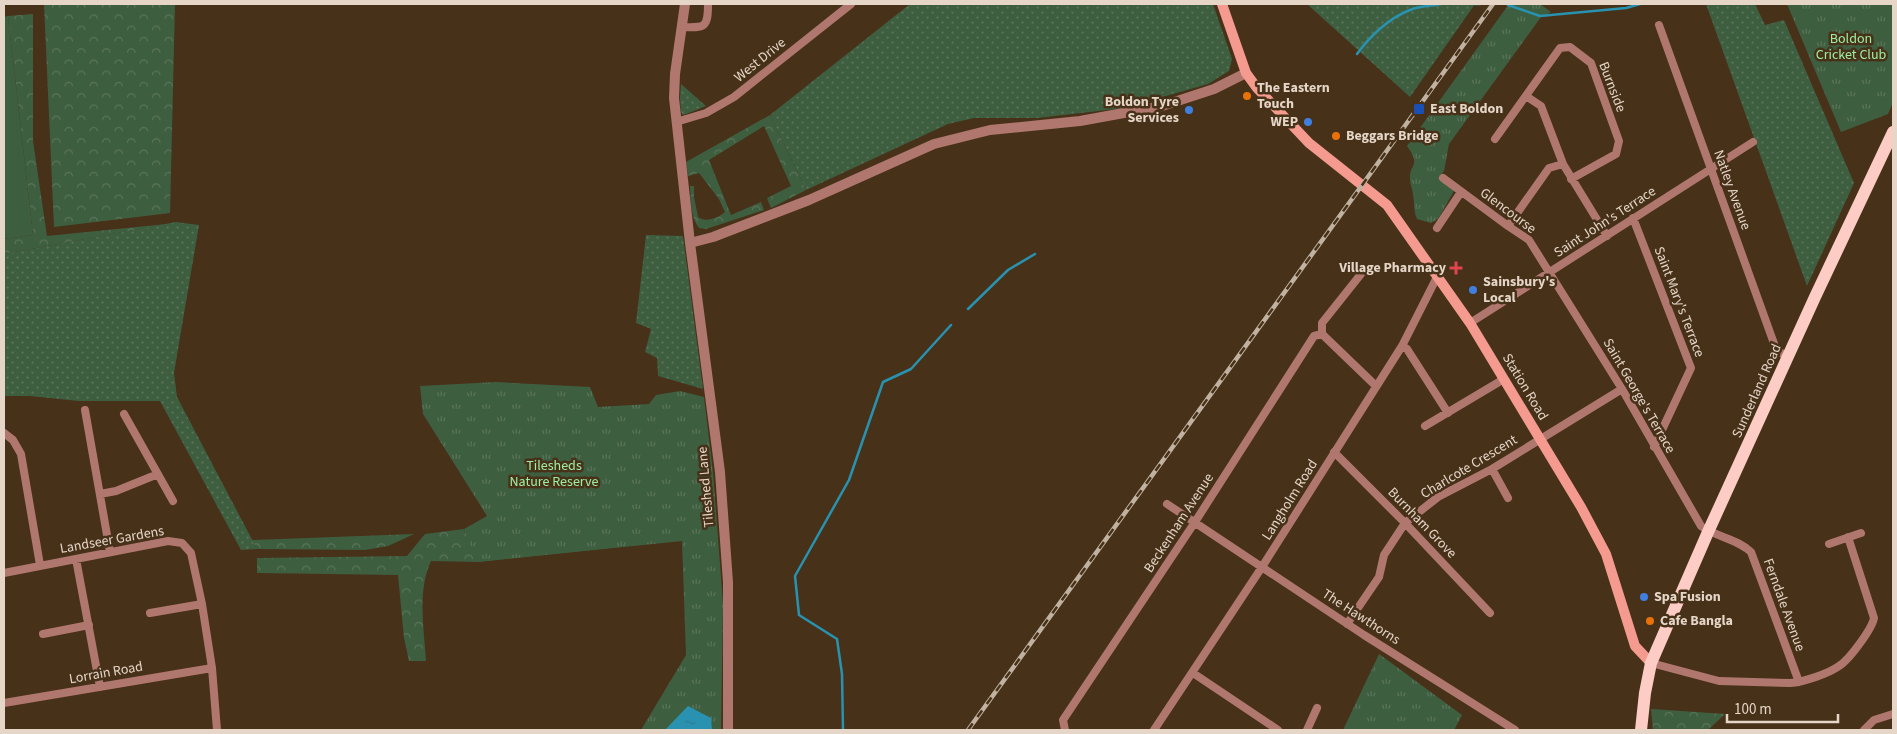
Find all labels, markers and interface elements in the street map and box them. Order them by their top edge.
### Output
park label: Boldon Cricket Club [1816,29,1887,65]
street label: West Drive [730,33,790,87]
street label: Burnside [1593,59,1631,115]
place label: The Eastern Touch [1257,78,1330,114]
marker: The Eastern Touch [1241,90,1253,102]
place label: Boldon Tyre Services [1105,92,1179,128]
place label: East Boldon [1430,99,1503,119]
marker: East Boldon [1412,102,1426,116]
marker: Boldon Tyre Services [1183,104,1195,116]
place label: WEP [1271,112,1298,132]
marker: WEP [1302,116,1314,128]
place label: Beggars Bridge [1346,126,1439,146]
marker: Beggars Bridge [1330,130,1342,142]
street label: Natley Avenue [1708,147,1756,233]
street label: Saint John's Terrace [1550,182,1660,262]
street label: Glencourse [1476,183,1540,239]
street label: Saint Mary's Terrace [1649,244,1709,360]
place label: Village Pharmacy [1338,258,1447,278]
marker: Village Pharmacy [1450,262,1462,274]
place label: Sainsbury's Local [1483,272,1555,308]
marker: Sainsbury's Local [1467,284,1479,296]
street label: Saint George's Terrace [1598,335,1680,457]
street label: Sunderland Road [1727,341,1787,441]
street label: Station Road [1497,350,1553,424]
street label: Charlcote Crescent [1417,430,1521,504]
street label: Tileshed Lane [693,446,719,528]
park label: Tilesheds Nature Reserve [510,456,599,492]
street label: Langholm Road [1257,456,1323,544]
street label: Beckenham Avenue [1139,469,1219,577]
street label: Burnham Grove [1383,483,1461,563]
street label: Landseer Gardens [58,521,166,559]
street label: Ferndale Avenue [1758,556,1810,654]
street label: The Hawthorns [1318,584,1404,650]
place label: Spa Fusion [1654,587,1721,607]
marker: Spa Fusion [1638,591,1650,603]
place label: Cafe Bangla [1660,611,1733,631]
marker: Cafe Bangla [1644,615,1656,627]
street label: Lorrain Road [68,657,144,689]
scale bar [1727,692,1838,724]
text: 100 m [1734,699,1772,720]

